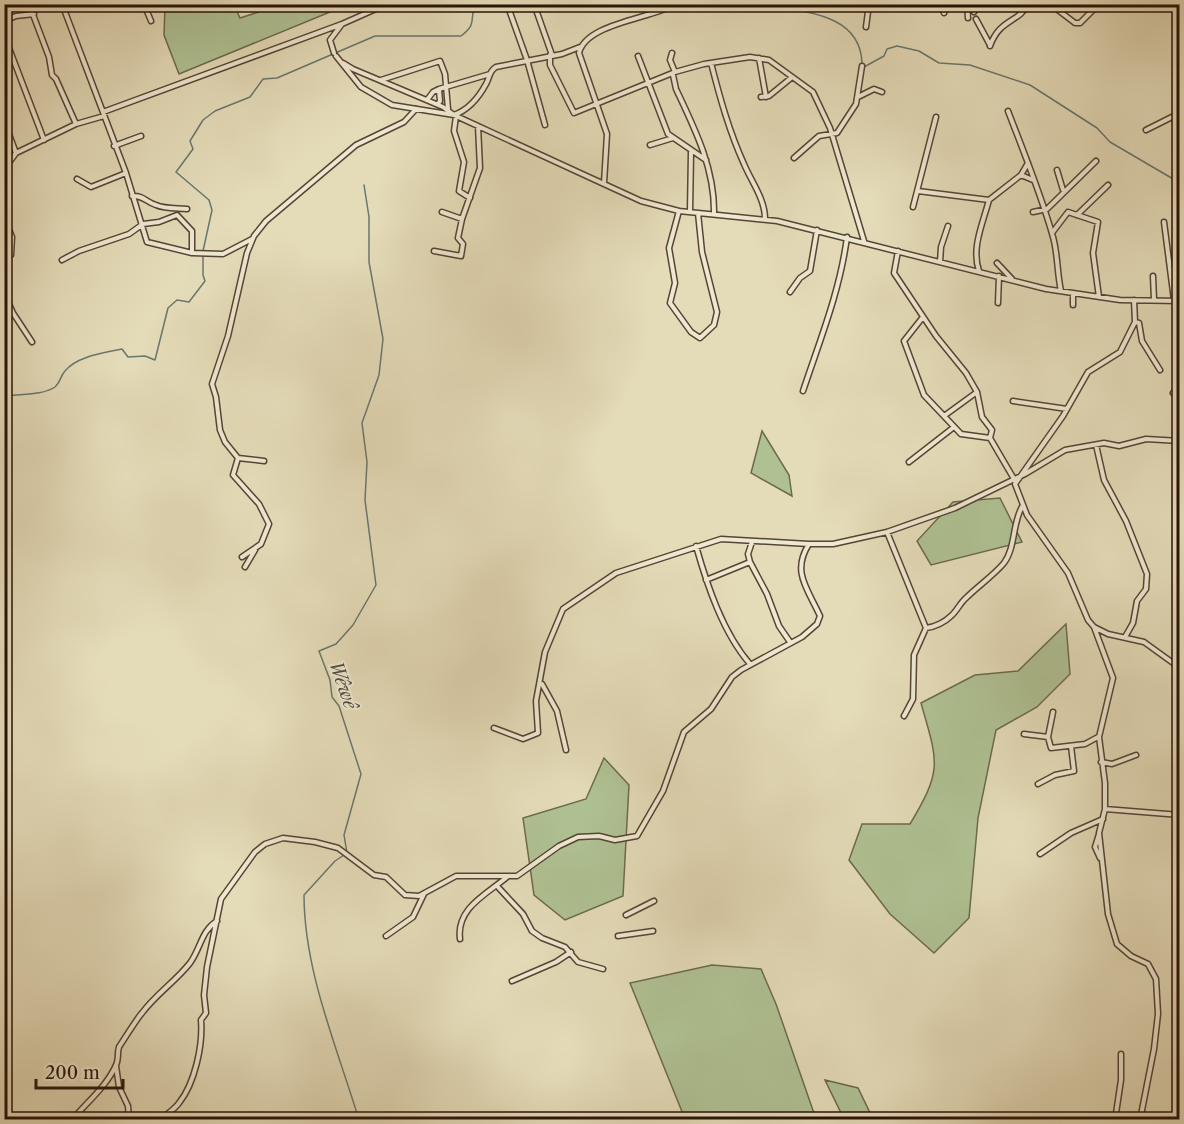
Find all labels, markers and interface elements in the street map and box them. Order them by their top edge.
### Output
water label: Wêwê [325,658,362,714]
scale bar [36,1052,123,1090]
text: 200 m [45,1062,100,1084]

